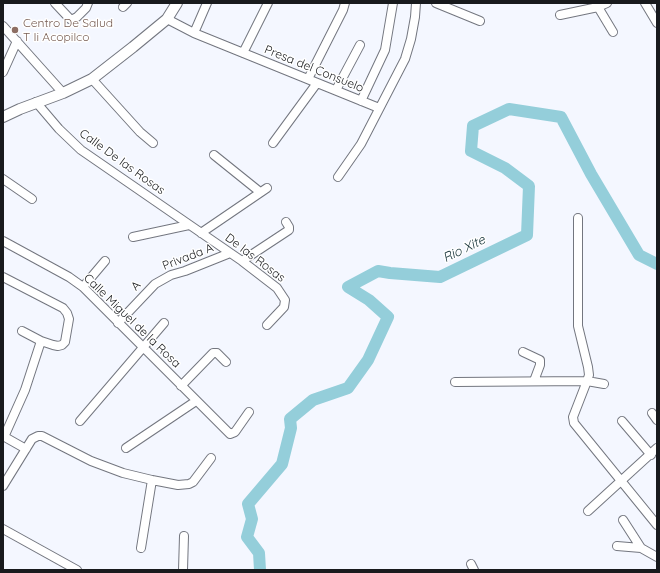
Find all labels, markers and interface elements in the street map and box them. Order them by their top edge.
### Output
place label: Centro De Salud T Ii Acopilco [23,16,113,44]
marker: Centro De Salud T Ii Acopilco [10,25,20,35]
street label: Presa del Consuelo [262,43,366,95]
street label: Calle De las Rosas [76,126,168,198]
street label: De las Rosas [222,231,288,285]
water label: Rio Xite [440,232,488,266]
street label: Privada A [160,241,216,273]
street label: Calle Miguel de la Rosa [81,271,183,371]
street label: A [128,278,144,294]

